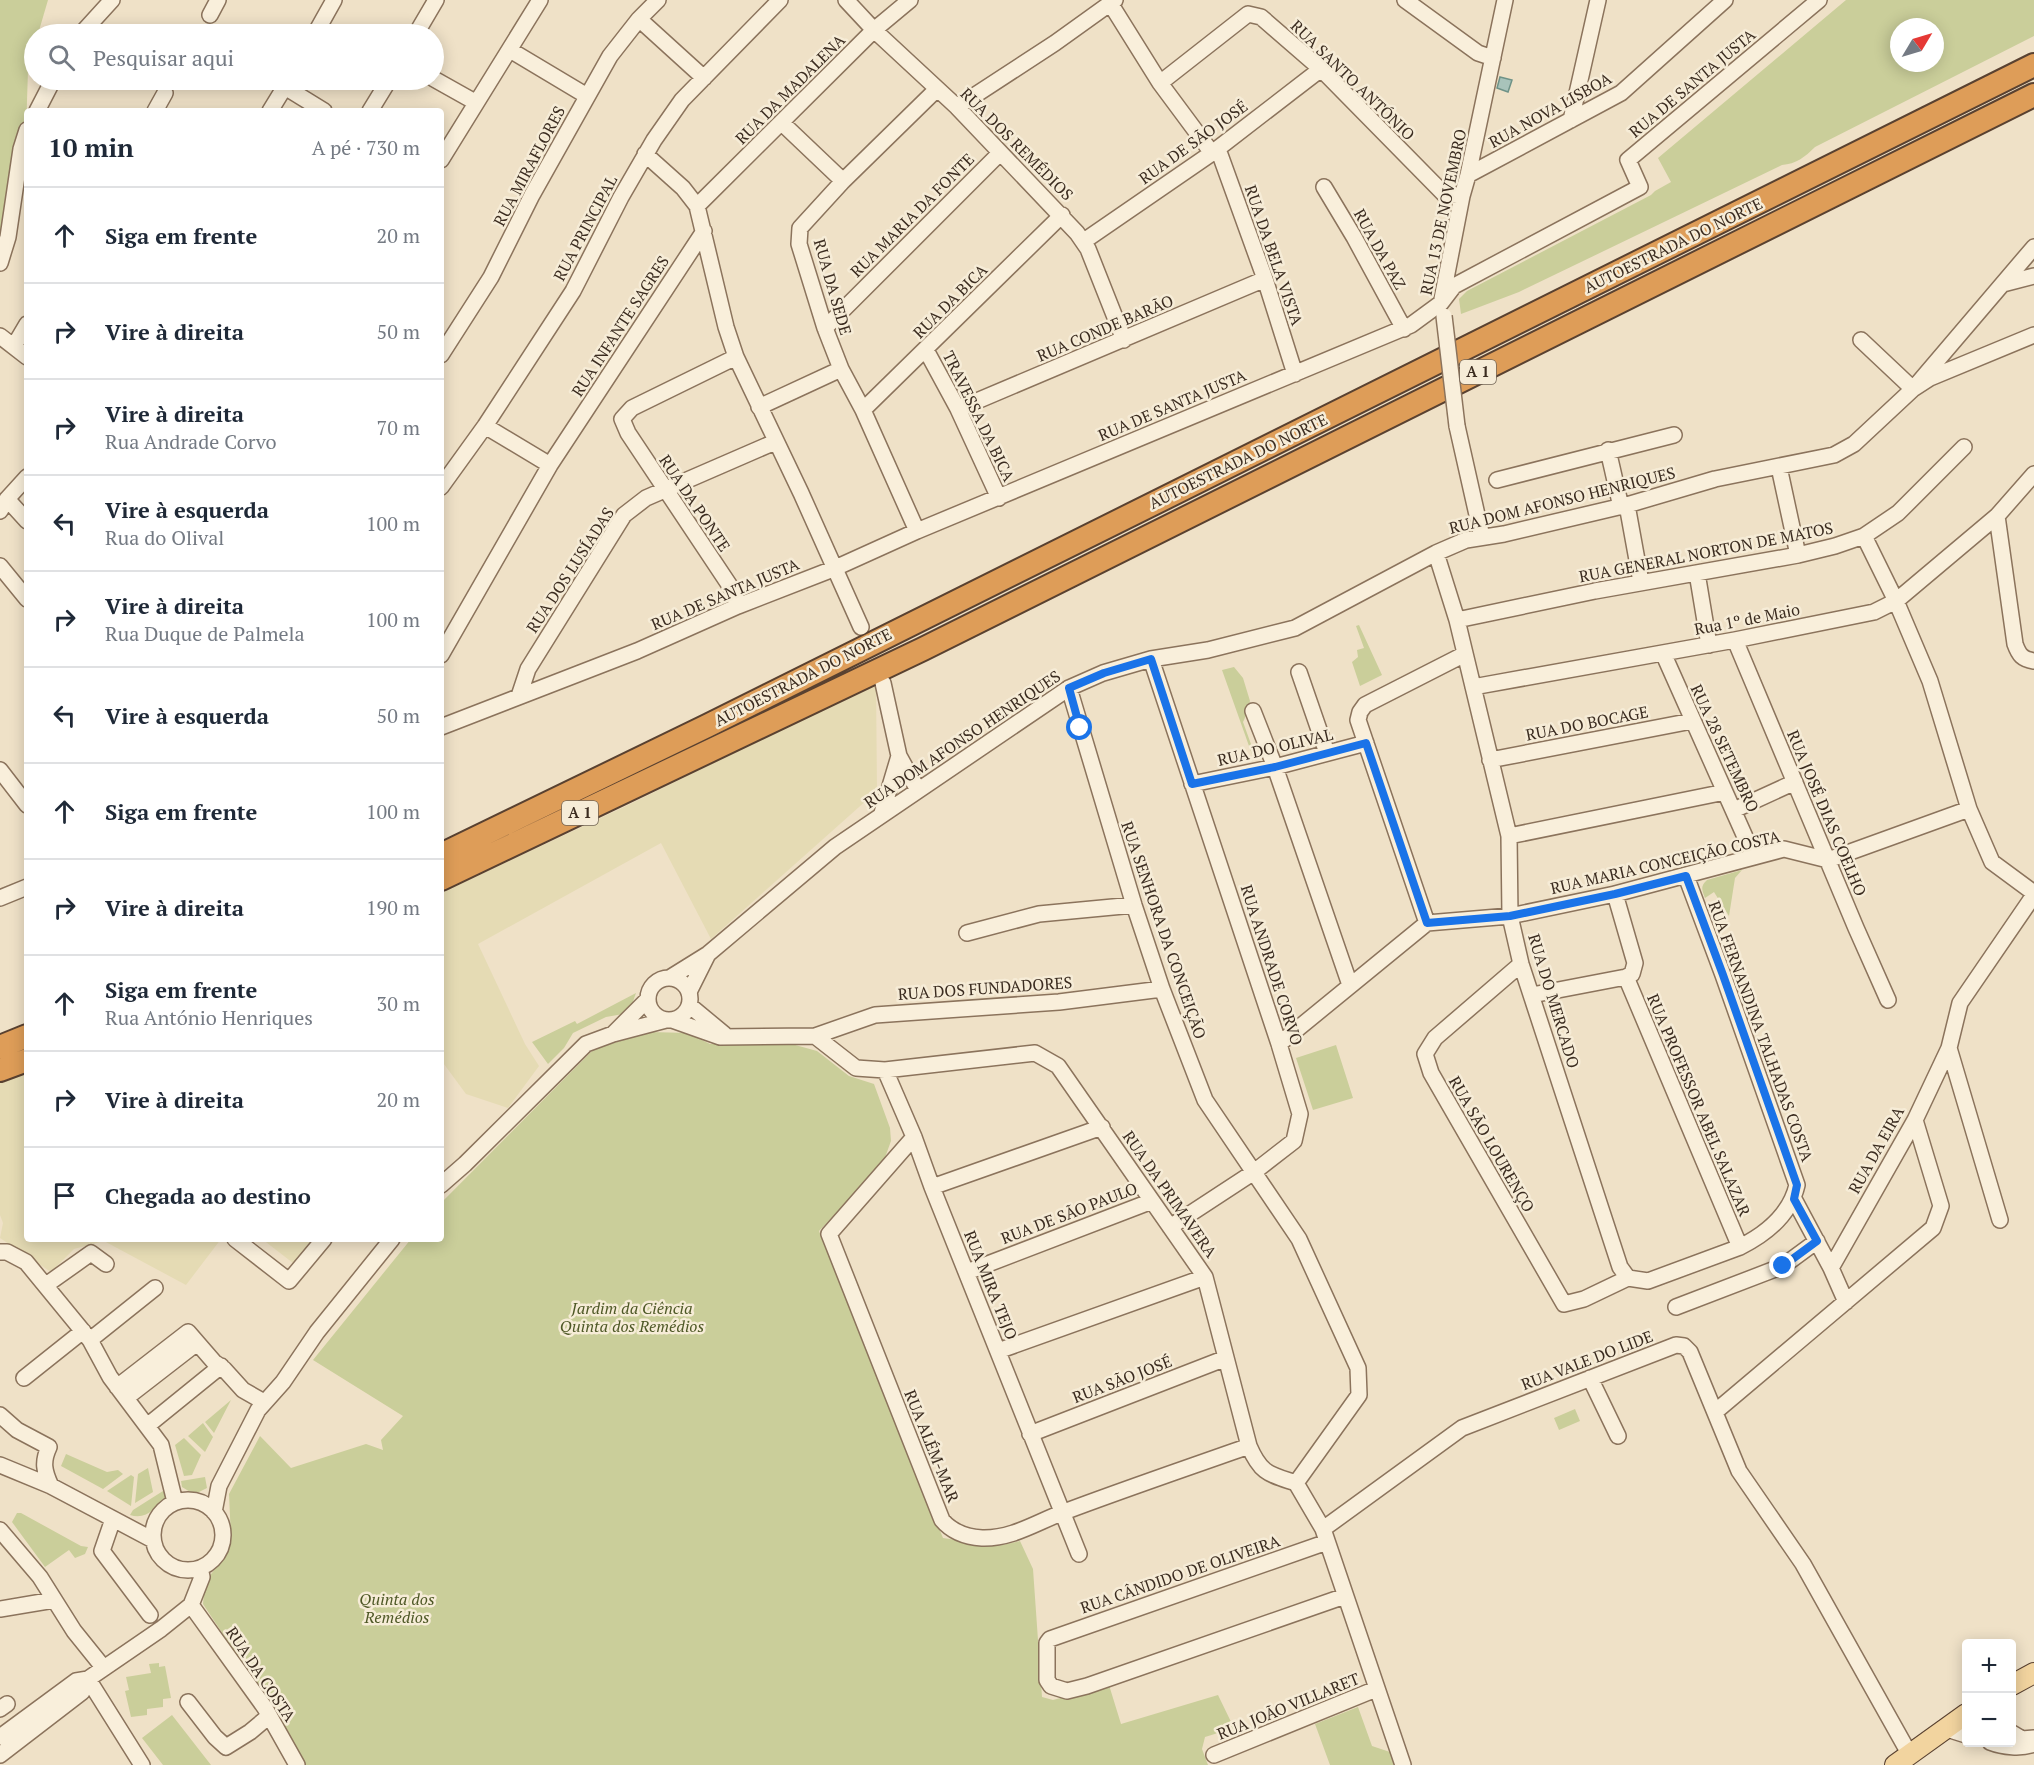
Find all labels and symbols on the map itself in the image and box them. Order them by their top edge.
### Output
street label: RUA SANTO ANTÓNIO [1286,15,1420,145]
north arrow [1890,18,1944,72]
street label: RUA DE SANTA JUSTA [1624,24,1760,142]
street label: RUA DA MADALENA [730,29,850,149]
street label: RUA NOVA LISBOA [1485,67,1615,153]
street label: RUA DOS REMÉDIOS [956,83,1078,205]
street label: RUA DE SÃO JOSÉ [1134,95,1252,189]
street label: RUA MIRAFLORES [488,102,570,230]
street label: RUA 13 DE NOVEMBRO [1415,127,1471,297]
street label: RUA MARIA DA FONTE [845,148,979,282]
street label: RUA PRINCIPAL [548,171,622,285]
street label: RUA DA BELA VISTA [1240,182,1308,328]
street label: AUTOESTRADA DO NORTE [1580,192,1766,298]
street label: RUA DA PAZ [1349,205,1411,294]
street label: RUA DA SEDE [809,236,857,338]
street label: RUA INFANTE SAGRES [566,251,674,401]
street label: RUA DA BICA [908,259,992,343]
street label: RUA CONDE BARÃO [1033,289,1177,367]
street label: TRAVESSA DA BICA [938,347,1020,485]
road number: A 1 [1460,360,1496,384]
street label: RUA DE SANTA JUSTA [1095,364,1249,446]
street label: AUTOESTRADA DO NORTE [1145,408,1331,514]
street label: RUA DA PONTE [654,450,736,556]
street label: RUA DOM AFONSO HENRIQUES [1447,461,1677,539]
street label: RUA DOS LUSÍADAS [521,503,619,637]
street label: RUA GENERAL NORTON DE MATOS [1577,517,1835,587]
street label: RUA DE SANTA JUSTA [648,553,802,635]
street label: Rua 1º de Maio [1692,598,1802,640]
street label: AUTOESTRADA DO NORTE [711,623,895,731]
street label: RUA DOM AFONSO HENRIQUES [859,665,1065,813]
street label: RUA 28 SETEMBRO [1686,680,1764,816]
street label: RUA DO BOCAGE [1524,700,1650,746]
route start [1066,714,1092,740]
street label: RUA DO OLIVAL [1215,723,1335,771]
street label: RUA JOSÉ DIAS COELHO [1782,727,1872,899]
road number: A 1 [562,801,598,825]
street label: RUA SENHORA DA CONCEIÇÃO [1116,818,1212,1042]
street label: RUA MARIA CONCEIÇÃO COSTA [1548,825,1782,899]
street label: RUA ANDRADE CORVO [1236,882,1308,1048]
street label: RUA FERNANDINA TALHADAS COSTA [1703,898,1819,1164]
street label: RUA DO MERCADO [1523,931,1585,1071]
street label: RUA DOS FUNDADORES [897,971,1073,1005]
street label: RUA PROFESSOR ABEL SALAZAR [1642,990,1756,1220]
street label: RUA SÃO LOURENÇO [1444,1072,1540,1216]
street label: RUA DA EIRA [1843,1102,1909,1198]
street label: RUA DA PRIMAVERA [1118,1126,1222,1262]
street label: RUA DE SÃO PAULO [998,1177,1140,1249]
street label: RUA MIRA TEJO [959,1227,1023,1343]
route end [1769,1252,1795,1278]
park label: Jardim da Ciência Quinta dos Remédios [560,1297,704,1337]
street label: RUA VALE DO LIDE [1518,1325,1656,1395]
street label: RUA SÃO JOSÉ [1069,1350,1175,1408]
street label: RUA ALÉM-MAR [899,1386,965,1506]
street label: RUA CÂNDIDO DE OLIVEIRA [1077,1529,1283,1619]
park label: Quinta dos Remédios [359,1588,435,1628]
street label: RUA DA COSTA [221,1622,301,1726]
street label: RUA JOÃO VILLARET [1214,1667,1363,1745]

